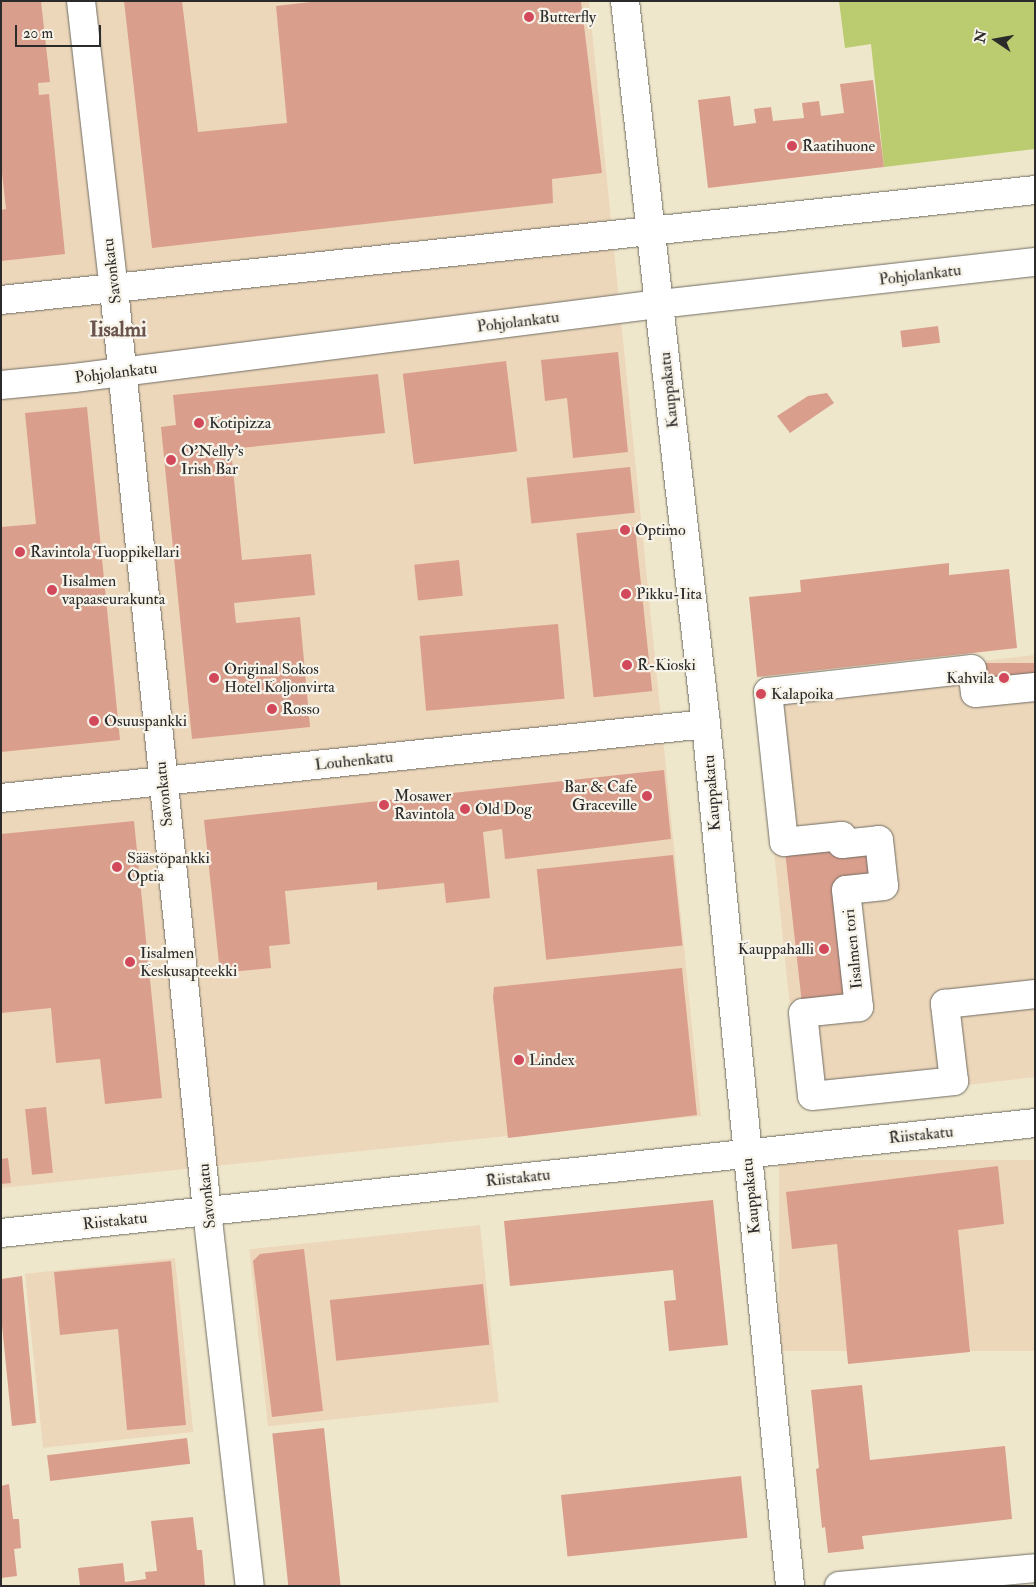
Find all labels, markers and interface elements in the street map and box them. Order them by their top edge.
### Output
place label: Butterfly [539,7,596,27]
marker: Butterfly [523,11,535,23]
scale bar [18,15,104,47]
north arrow [971,15,1021,65]
text: 20 m [23,24,53,43]
text: N [971,29,990,45]
place label: Raatihuone [802,136,875,156]
marker: Raatihuone [786,140,798,152]
street label: Savonkatu [98,237,126,305]
street label: Pohjolankatu [878,260,962,290]
street label: Pohjolankatu [476,307,560,337]
district label: Iisalmi [89,317,147,343]
street label: Kauppakatu [655,351,683,429]
street label: Pohjolankatu [74,358,158,388]
place label: Kotipizza [209,413,271,433]
marker: Kotipizza [193,417,205,429]
place label: O'Nelly's Irish Bar [181,441,244,479]
marker: O'Nelly's Irish Bar [165,454,177,466]
place label: Optimo [635,520,686,540]
marker: Optimo [619,524,631,536]
place label: Ravintola Tuoppikellari [30,542,180,562]
marker: Ravintola Tuoppikellari [14,546,26,558]
place label: Iisalmen vapaaseurakunta [62,571,165,609]
marker: Iisalmen vapaaseurakunta [46,584,58,596]
place label: Pikku-Iita [636,584,702,604]
marker: Pikku-Iita [620,588,632,600]
place label: R-Kioski [637,655,696,675]
place label: Original Sokos Hotel Koljonvirta [224,659,335,697]
marker: R-Kioski [621,659,633,671]
place label: Kahvila [946,668,994,688]
marker: Original Sokos Hotel Koljonvirta [208,672,220,684]
marker: Kahvila [998,672,1010,684]
place label: Kalapoika [771,684,834,704]
marker: Kalapoika [755,688,767,700]
place label: Rosso [282,699,320,719]
marker: Rosso [266,703,278,715]
place label: Osuuspankki [104,711,187,731]
marker: Osuuspankki [88,715,100,727]
street label: Louhenkatu [314,747,394,775]
street label: Kauppakatu [699,754,725,832]
street label: Savonkatu [151,760,177,828]
place label: Bar & Cafe Graceville [564,777,637,815]
place label: Mosawer Ravintola [394,786,455,824]
marker: Bar & Cafe Graceville [641,790,653,802]
marker: Mosawer Ravintola [378,799,390,811]
place label: Old Dog [475,799,532,819]
marker: Old Dog [459,803,471,815]
place label: Säästöpankki Optia [127,848,210,886]
marker: Säästöpankki Optia [111,861,123,873]
street label: Iisalmen tori [839,908,867,990]
place label: Kauppahalli [738,939,814,959]
place label: Iisalmen Keskusapteekki [140,943,237,981]
marker: Kauppahalli [818,943,830,955]
marker: Iisalmen Keskusapteekki [124,956,136,968]
place label: Lindex [529,1050,575,1070]
marker: Lindex [513,1054,525,1066]
street label: Riistakatu [888,1122,954,1148]
street label: Kauppakatu [737,1157,765,1235]
street label: Savonkatu [194,1162,220,1230]
street label: Riistakatu [485,1165,551,1191]
street label: Riistakatu [82,1208,148,1234]

